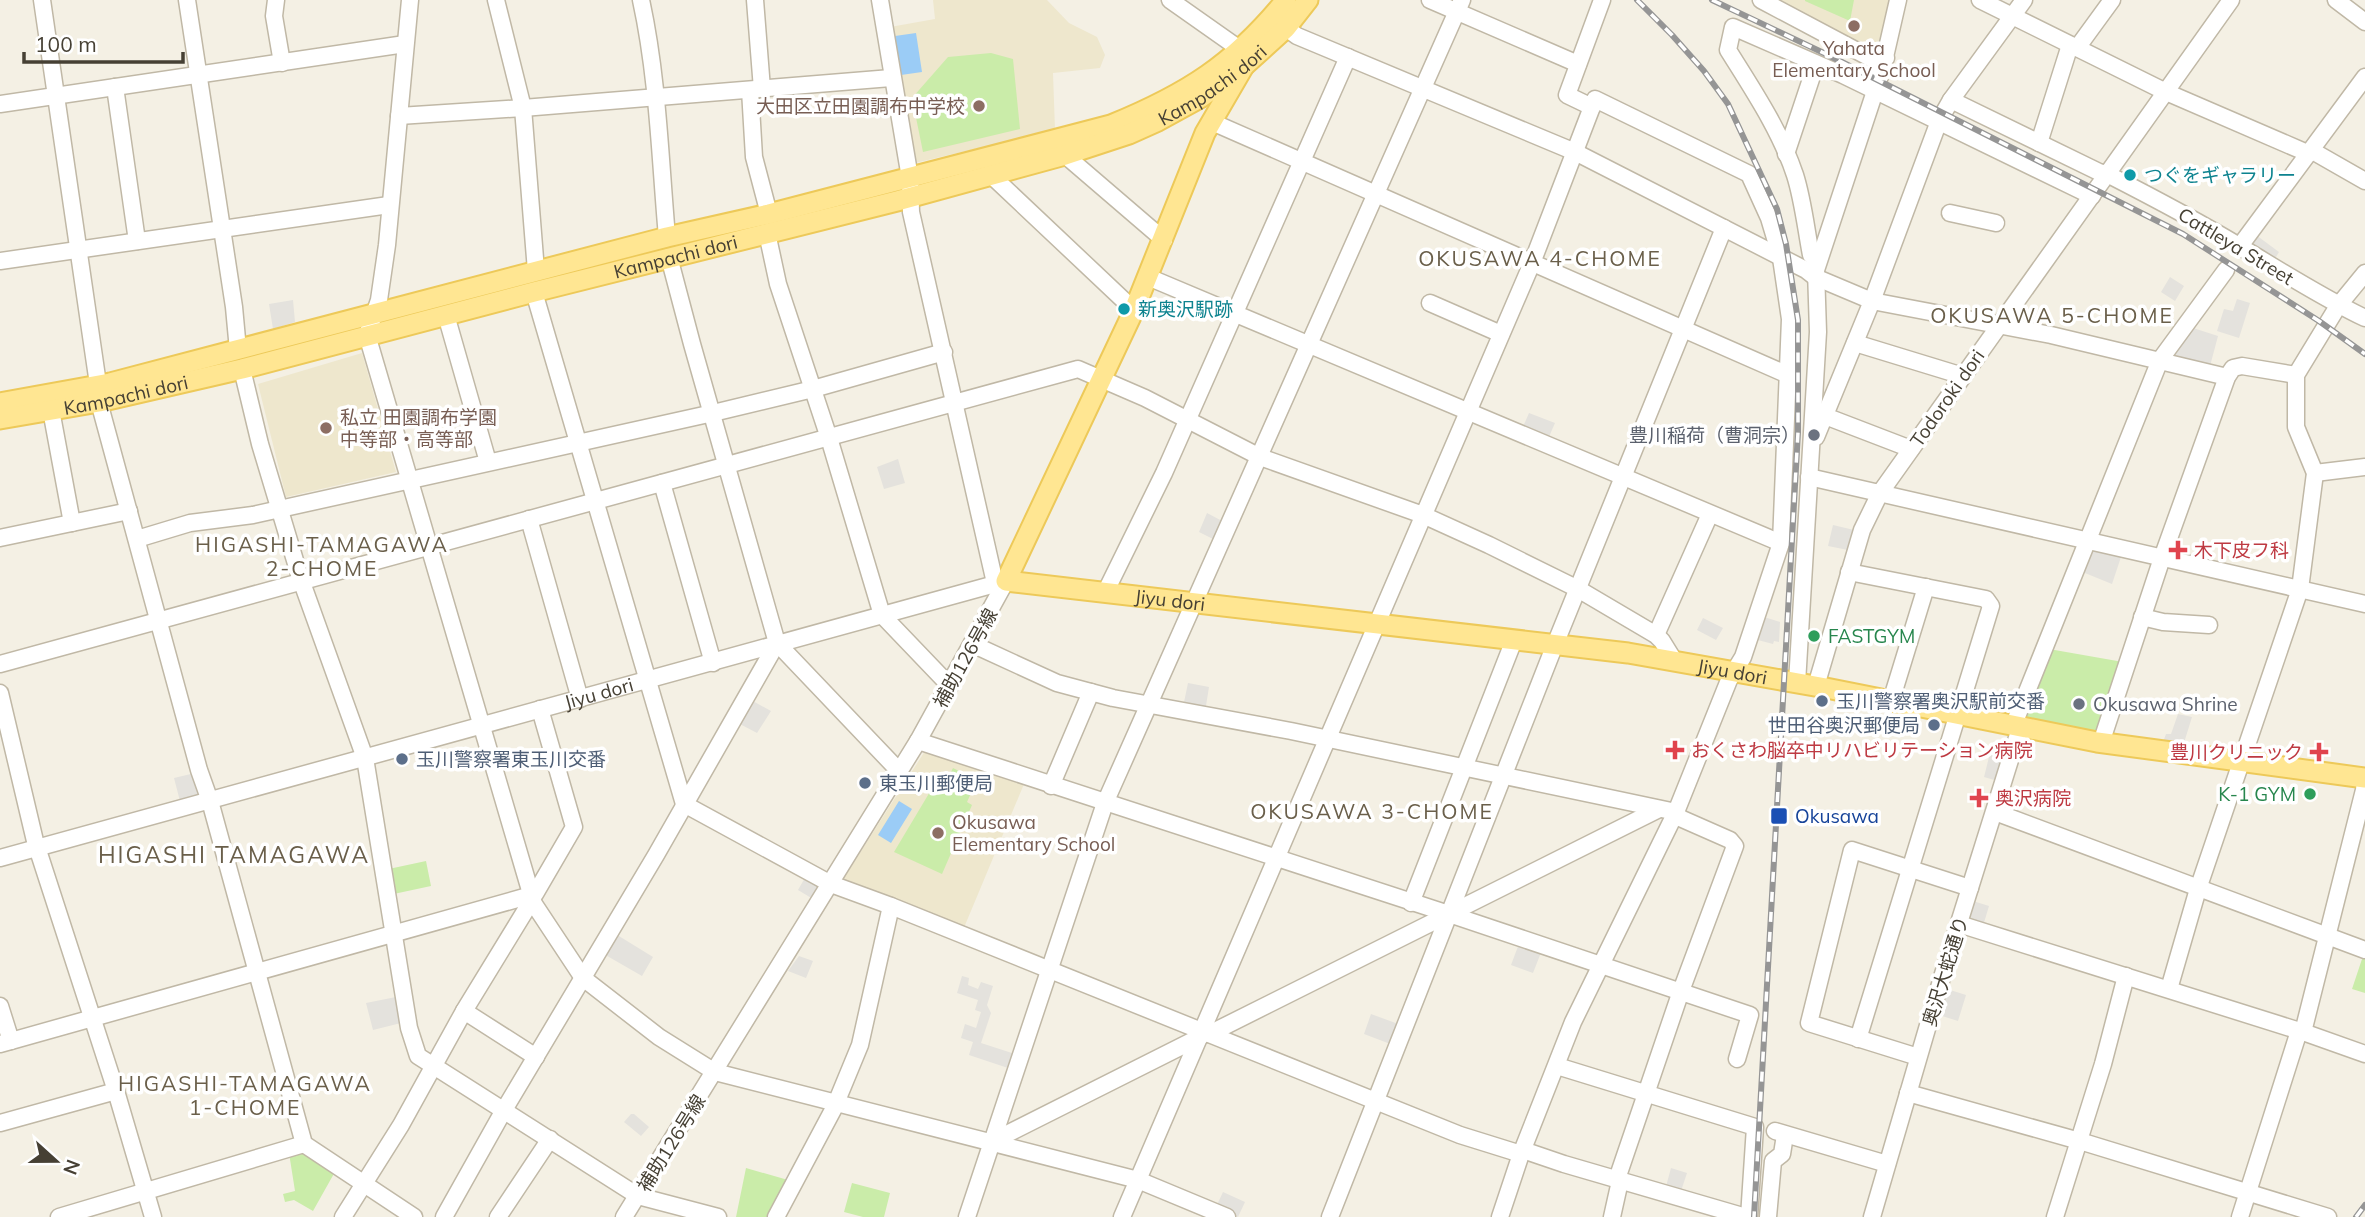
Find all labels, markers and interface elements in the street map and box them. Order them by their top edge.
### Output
marker: Yahata Elementary School [1846,18,1862,34]
scale bar [24,21,184,65]
text: 100 m [35,31,97,57]
place label: Yahata Elementary School [1772,36,1936,82]
street label: Kampachi dori [1154,39,1272,131]
place label: 大田区立田園調布中学校 [756,94,965,118]
marker: 大田区立田園調布中学校 [971,98,987,114]
place label: つぐをギャラリー [2144,163,2296,187]
marker: つぐをギャラリー [2122,167,2138,183]
street label: Cattleya Street [2174,202,2298,290]
street label: Kampachi dori [611,229,740,284]
district label: OKUSAWA 4-CHOME [1418,245,1662,271]
place label: 新奥沢駅跡 [1138,297,1233,321]
marker: 新奥沢駅跡 [1116,301,1132,317]
district label: OKUSAWA 5-CHOME [1930,302,2174,328]
street label: Todoroki dori [1905,345,1989,451]
street label: Kampachi dori [62,370,190,420]
place label: 私立 田園調布学園 中等部・高等部 [340,405,497,451]
marker: 私立 田園調布学園 中等部・高等部 [318,420,334,436]
place label: 豊川稲荷（曹洞宗） [1629,423,1800,447]
marker: 豊川稲荷（曹洞宗） [1806,427,1822,443]
district label: HIGASHI-TAMAGAWA 2-CHOME [195,531,449,581]
place label: 木下皮フ科 [2194,538,2289,562]
marker: 木下皮フ科 [2168,540,2188,560]
street label: Jiyu dori [1134,584,1206,616]
street label: 補助126号線 [928,604,1002,712]
place label: FASTGYM [1828,624,1915,648]
marker: FASTGYM [1806,628,1822,644]
street label: Jiyu dori [1695,653,1769,689]
street label: Jiyu dori [562,672,636,714]
place label: 玉川警察署奥沢駅前交番 [1836,689,2045,713]
place label: Okusawa Shrine [2093,692,2238,716]
marker: 玉川警察署奥沢駅前交番 [1814,693,1830,709]
marker: Okusawa Shrine [2071,696,2087,712]
place label: 世田谷奥沢郵便局 [1768,713,1920,737]
marker: 世田谷奥沢郵便局 [1926,717,1942,733]
place label: おくさわ脳卒中リハビリテーション病院 [1691,738,2033,762]
marker: おくさわ脳卒中リハビリテーション病院 [1665,740,1685,760]
place label: 豊川クリニック [2170,740,2303,764]
marker: 豊川クリニック [2309,742,2329,762]
place label: 玉川警察署東玉川交番 [416,747,606,771]
marker: 玉川警察署東玉川交番 [394,751,410,767]
place label: 東玉川郵便局 [879,771,993,795]
marker: 東玉川郵便局 [857,775,873,791]
place label: K-1 GYM [2218,782,2296,806]
place label: 奥沢病院 [1995,786,2071,810]
marker: K-1 GYM [2302,786,2318,802]
marker: 奥沢病院 [1969,788,1989,808]
district label: OKUSAWA 3-CHOME [1250,798,1494,824]
place label: Okusawa [1795,804,1879,828]
marker: Okusawa [1769,806,1789,826]
place label: Okusawa Elementary School [952,810,1115,856]
marker: Okusawa Elementary School [930,825,946,841]
district label: HIGASHI TAMAGAWA [98,840,370,869]
street label: 奥沢大蛇通り [1917,913,1973,1029]
district label: HIGASHI-TAMAGAWA 1-CHOME [118,1070,372,1120]
street label: 補助126号線 [632,1090,710,1196]
north arrow [21,1126,91,1196]
text: N [58,1156,86,1178]

